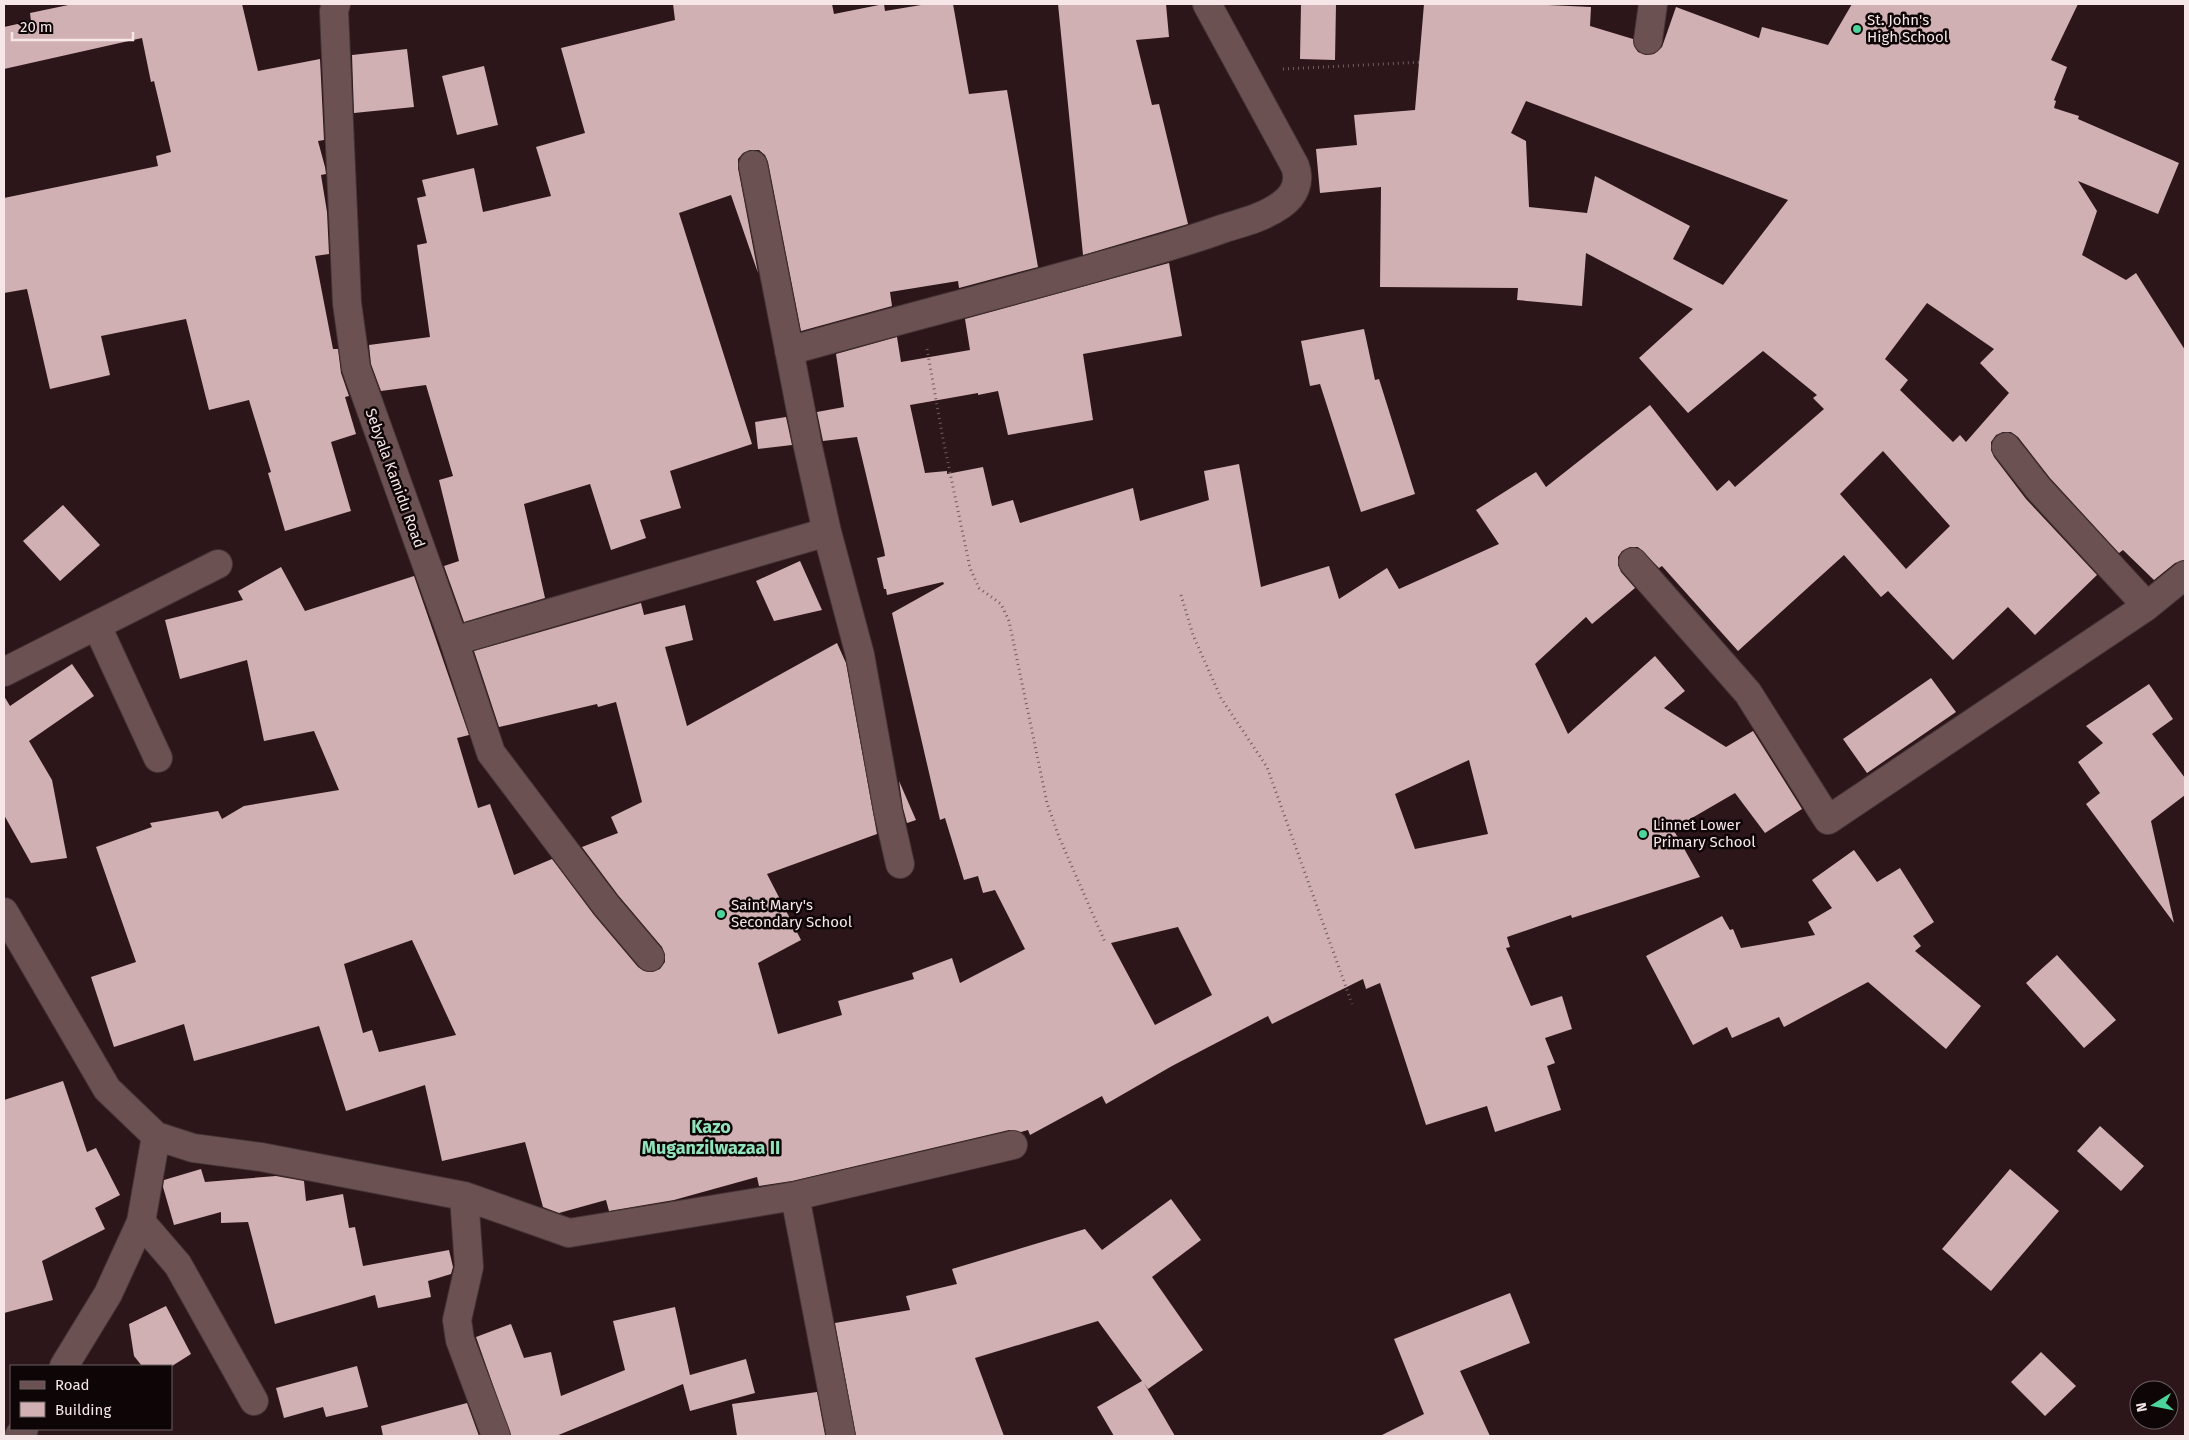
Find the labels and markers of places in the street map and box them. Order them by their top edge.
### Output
place label: St. John's High School [1867,11,1949,46]
marker: St. John's High School [1851,23,1863,35]
place label: Linnet Lower Primary School [1653,816,1756,851]
marker: Linnet Lower Primary School [1637,828,1649,840]
place label: Saint Mary's Secondary School [731,896,853,931]
marker: Saint Mary's Secondary School [715,908,727,920]

